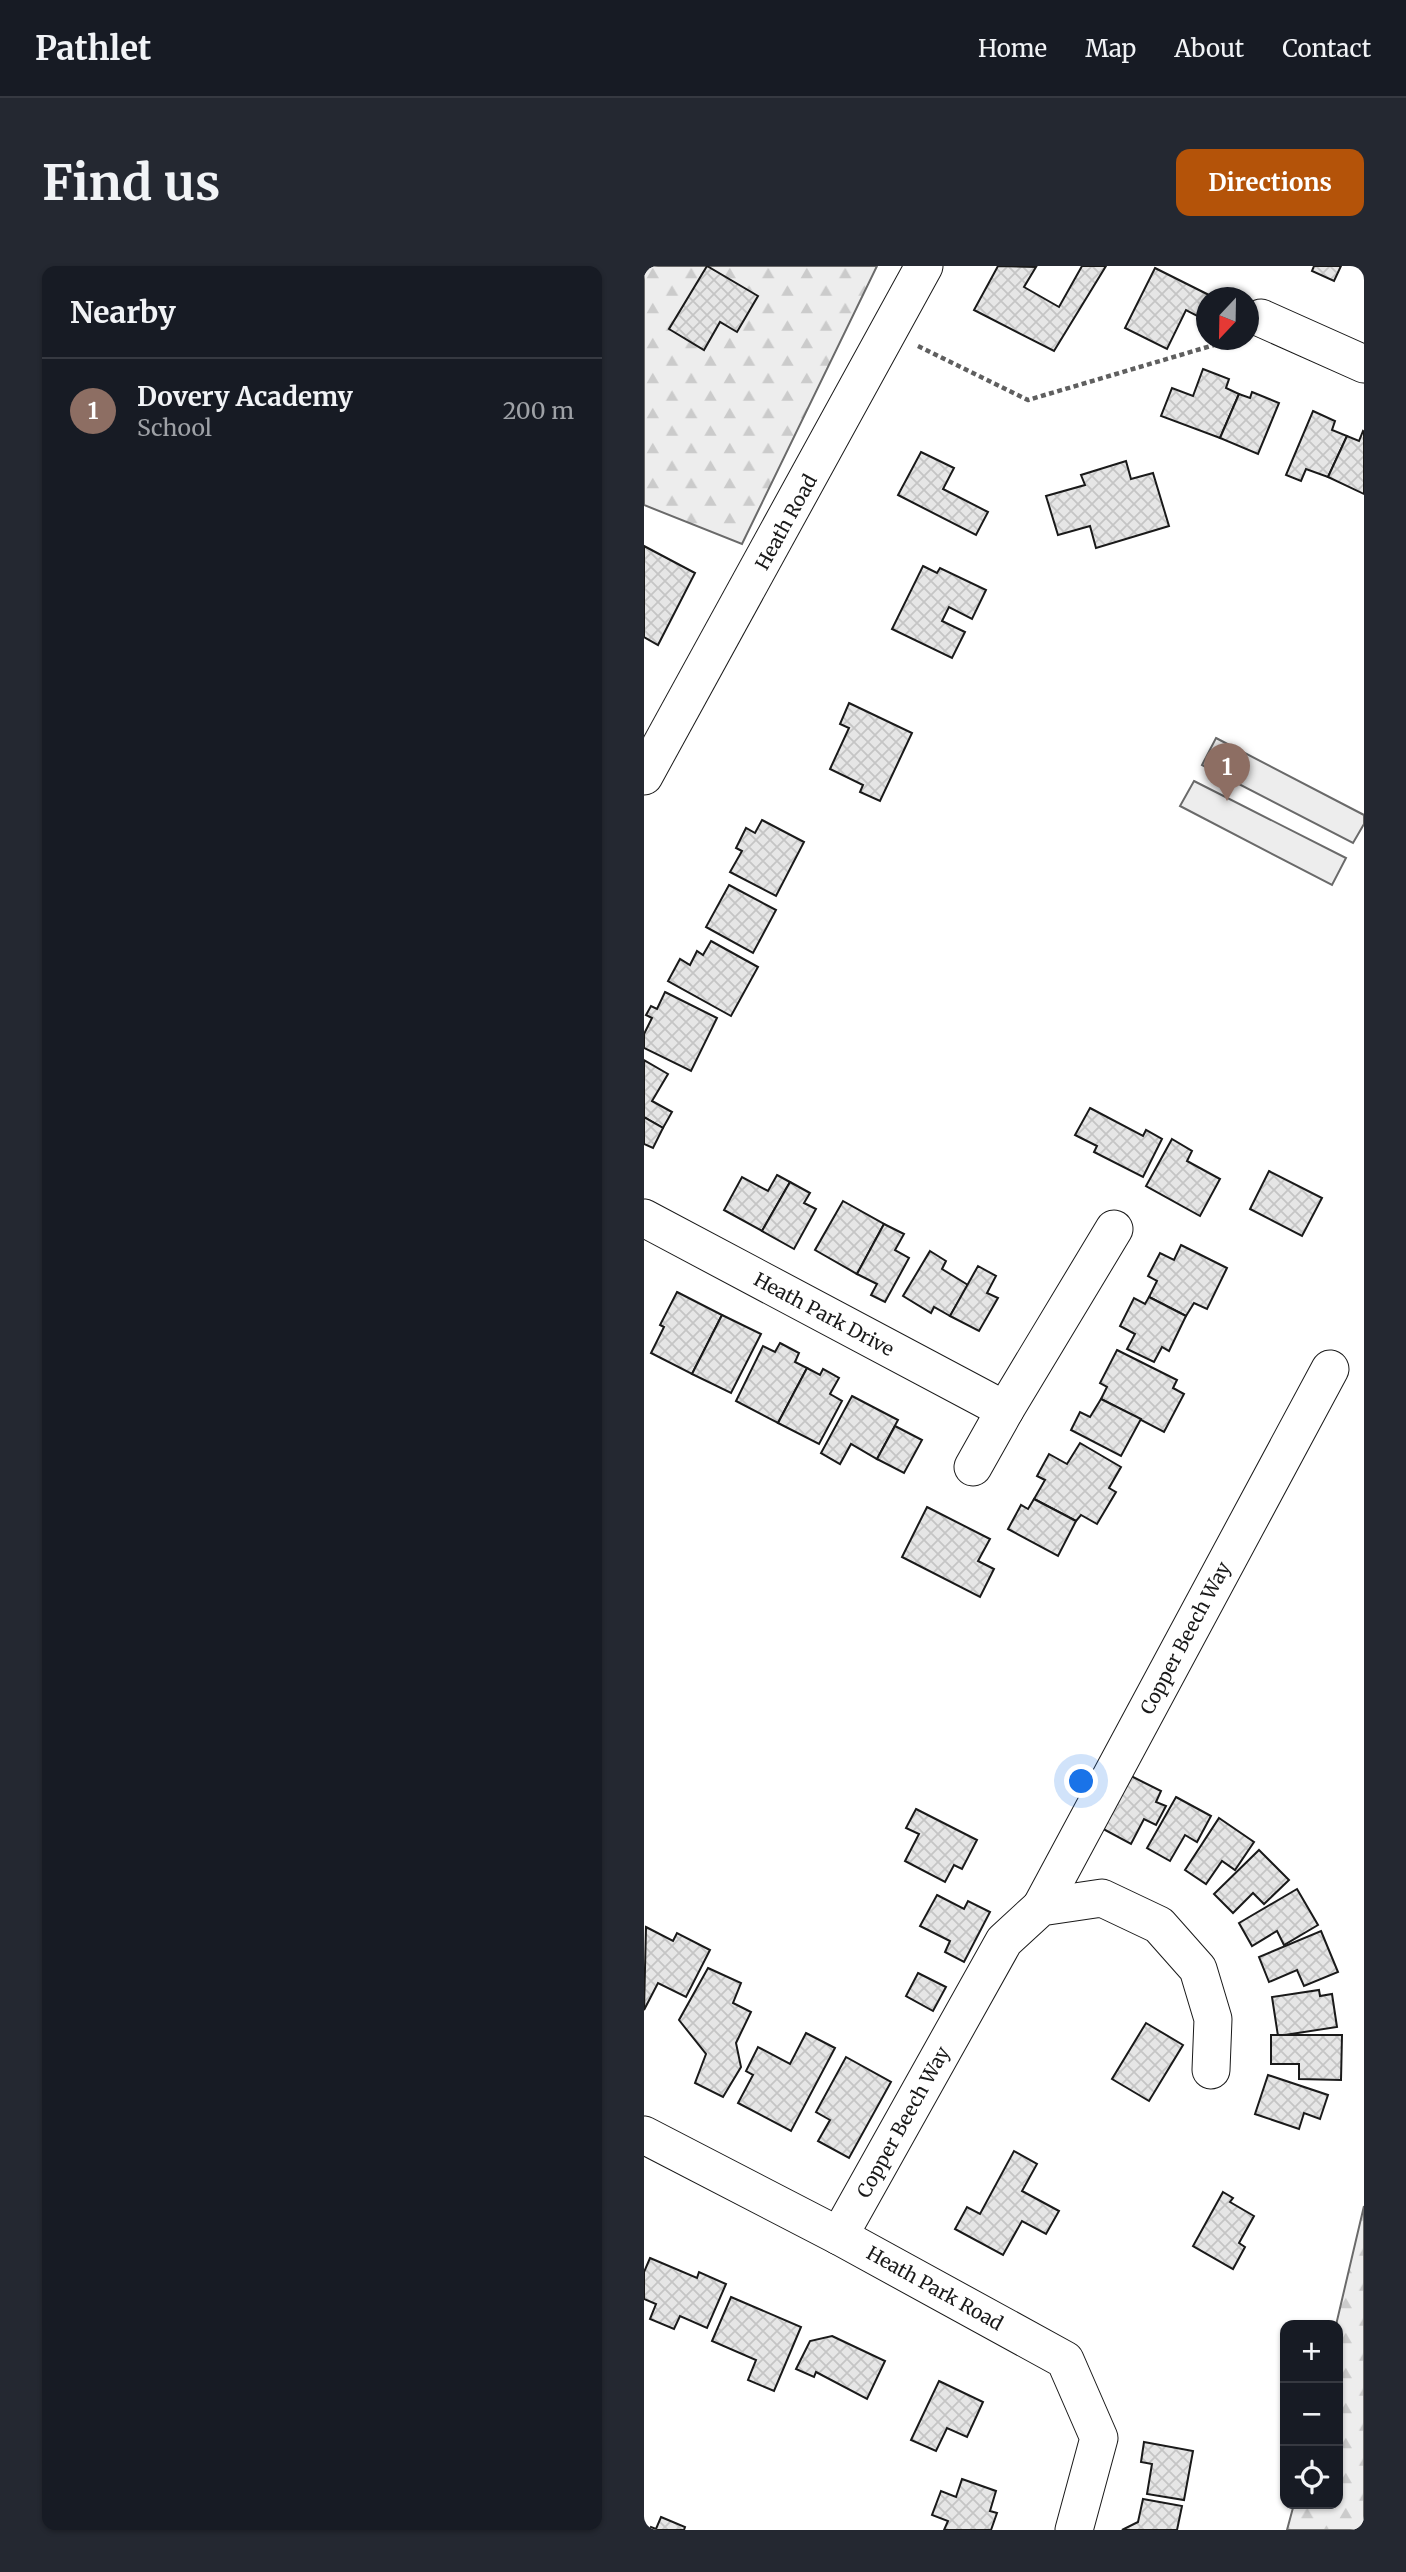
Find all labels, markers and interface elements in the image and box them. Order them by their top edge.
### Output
text: Pathlet [35,28,151,69]
text: Home [978,33,1047,64]
text: Map [1085,33,1136,64]
text: About [1174,33,1244,64]
text: Contact [1282,33,1371,64]
button: Directions [1176,149,1364,216]
text: Find us [42,152,220,213]
north arrow [1196,287,1259,350]
text: Nearby [70,293,176,331]
text: Dovery Academy [137,380,353,413]
text: 1 [88,396,98,425]
text: 200 m [503,396,574,425]
text: School [137,413,212,442]
street label: Heath Road [750,470,822,574]
pin: 1 [1204,743,1250,801]
street label: Heath Park Drive [750,1267,898,1361]
street label: Copper Beech Way [1135,1558,1235,1718]
your location [1064,1764,1098,1798]
street label: Copper Beech Way [851,2042,955,2202]
street label: Heath Park Road [863,2241,1007,2335]
map controls [1280,2320,1343,2509]
button: + [1280,2320,1343,2383]
button: − [1280,2383,1343,2446]
button: locate [1280,2446,1343,2509]

